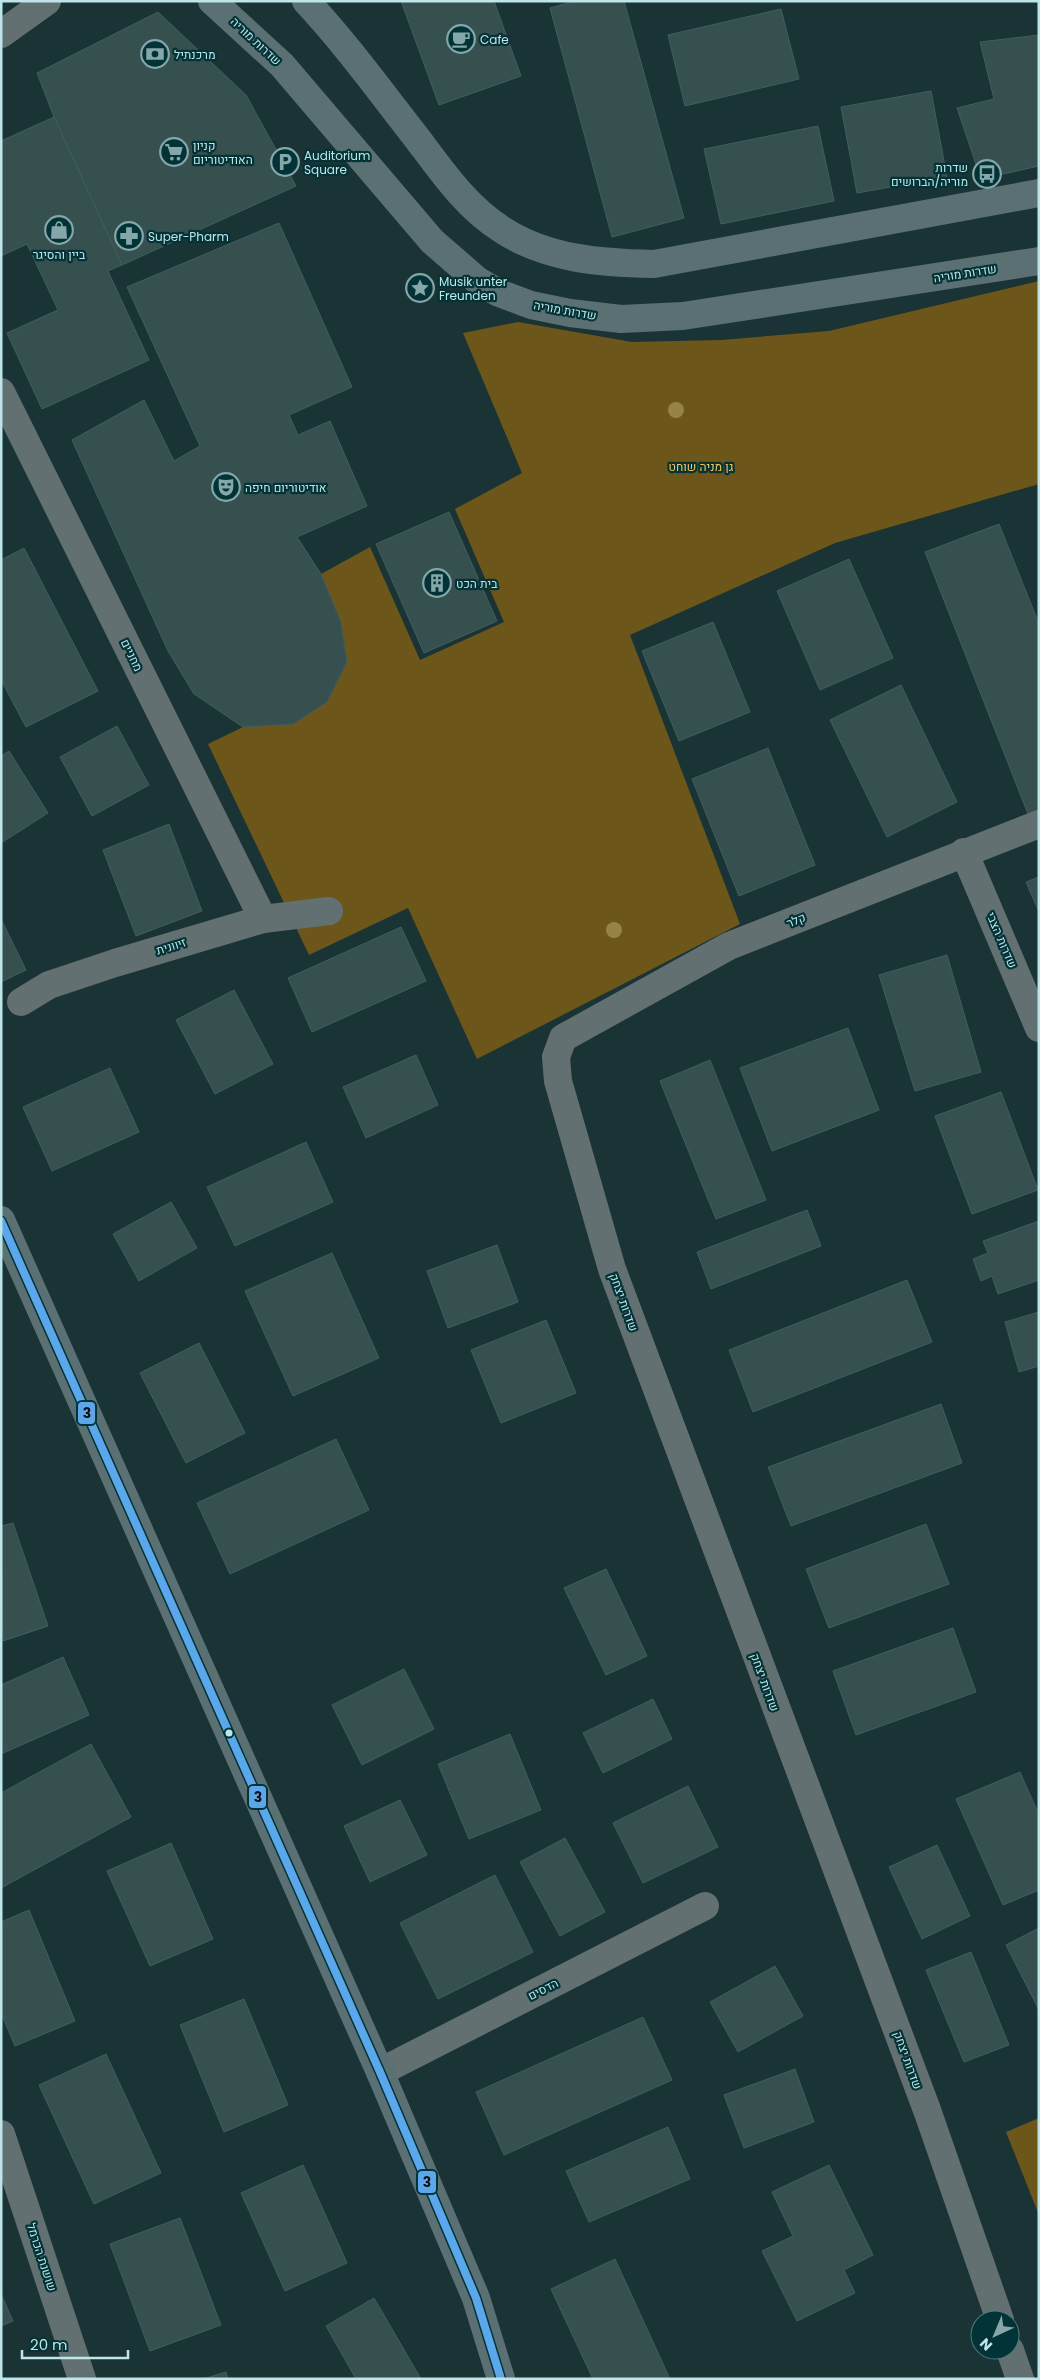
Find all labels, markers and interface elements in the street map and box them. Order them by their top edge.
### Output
street label: שדרות מוריה [227,13,285,69]
cafe icon: Cafe [446,24,476,54]
place label: Cafe [480,31,509,48]
bank icon: מרכנתיל [140,39,170,69]
place label: מרכנתיל [174,46,216,63]
supermarket icon: קניון האודיטוריום [159,137,189,167]
place label: קניון האודיטוריום [193,137,253,168]
parking icon: Auditorium Square [270,147,300,177]
place label: Auditorium Square [304,147,370,178]
place label: שדרות מוריה/הברושים [891,159,968,190]
bus stop icon: שדרות מוריה/הברושים [972,159,1002,189]
shop icon: ביין והסיגר [44,215,74,245]
pharmacy icon: Super-Pharm [114,221,144,251]
place label: Super-Pharm [148,228,229,245]
place label: ביין והסיגר [33,246,86,263]
street label: שדרות מוריה [932,260,998,286]
place icon: Musik unter Freunden [405,273,435,303]
place label: Musik unter Freunden [439,273,508,304]
street label: שדרות מוריה [532,296,598,324]
park label: גן מניה שוחט [669,458,734,475]
theatre icon: אודיטוריום חיפה [211,472,241,502]
place label: אודיטוריום חיפה [245,479,327,496]
building icon: בית הכט [422,568,452,598]
place label: בית הכט [456,575,498,592]
street label: מחניים [117,636,147,674]
street label: קלר [784,908,808,932]
street label: שדרות הצבי [983,909,1021,971]
street label: זיוונית [154,933,188,959]
street label: שדרות יצחק [606,1271,642,1333]
line badge: 3 [77,1401,96,1425]
text: 3 [83,1403,91,1423]
street label: שדרות יצחק [747,1651,783,1713]
unlabelled marker [224,1728,234,1738]
line badge: 3 [248,1785,267,1809]
text: 3 [254,1787,262,1807]
street label: הדסים [525,1974,561,2004]
street label: שדרות יצחק [890,2029,926,2091]
line badge: 3 [417,2170,437,2194]
text: 3 [423,2172,431,2192]
street label: שושנת הכרמל [23,2221,61,2293]
north arrow [970,2310,1020,2360]
scale bar [22,2328,129,2360]
text: 20 m [30,2334,68,2355]
text: N [975,2334,997,2355]

